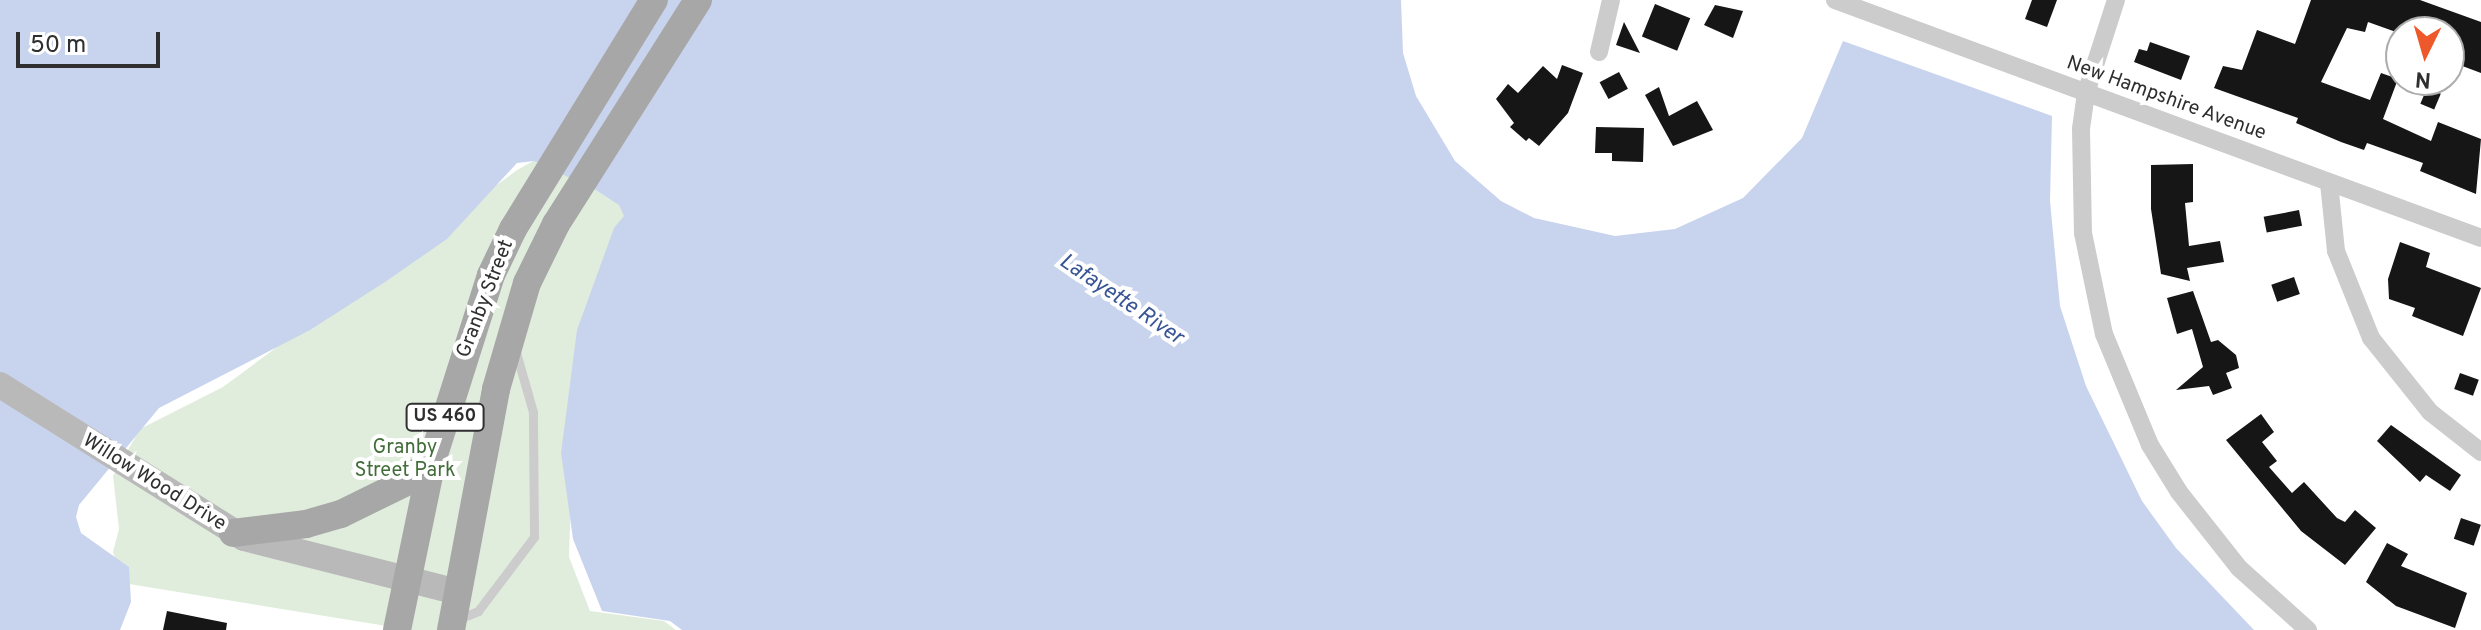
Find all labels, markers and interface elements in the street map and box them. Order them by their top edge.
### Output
scale bar [20,16,164,66]
north arrow [2385,16,2465,96]
text: 50 m [30,31,86,61]
street label: New Hampshire Avenue [2062,52,2270,146]
text: N [2414,64,2432,93]
street label: Granby Street [452,237,520,361]
water label: Lafayette River [1054,249,1188,351]
road number: US 460 [405,403,485,431]
street label: Willow Wood Drive [78,429,230,537]
park label: Granby Street Park [354,437,456,484]

